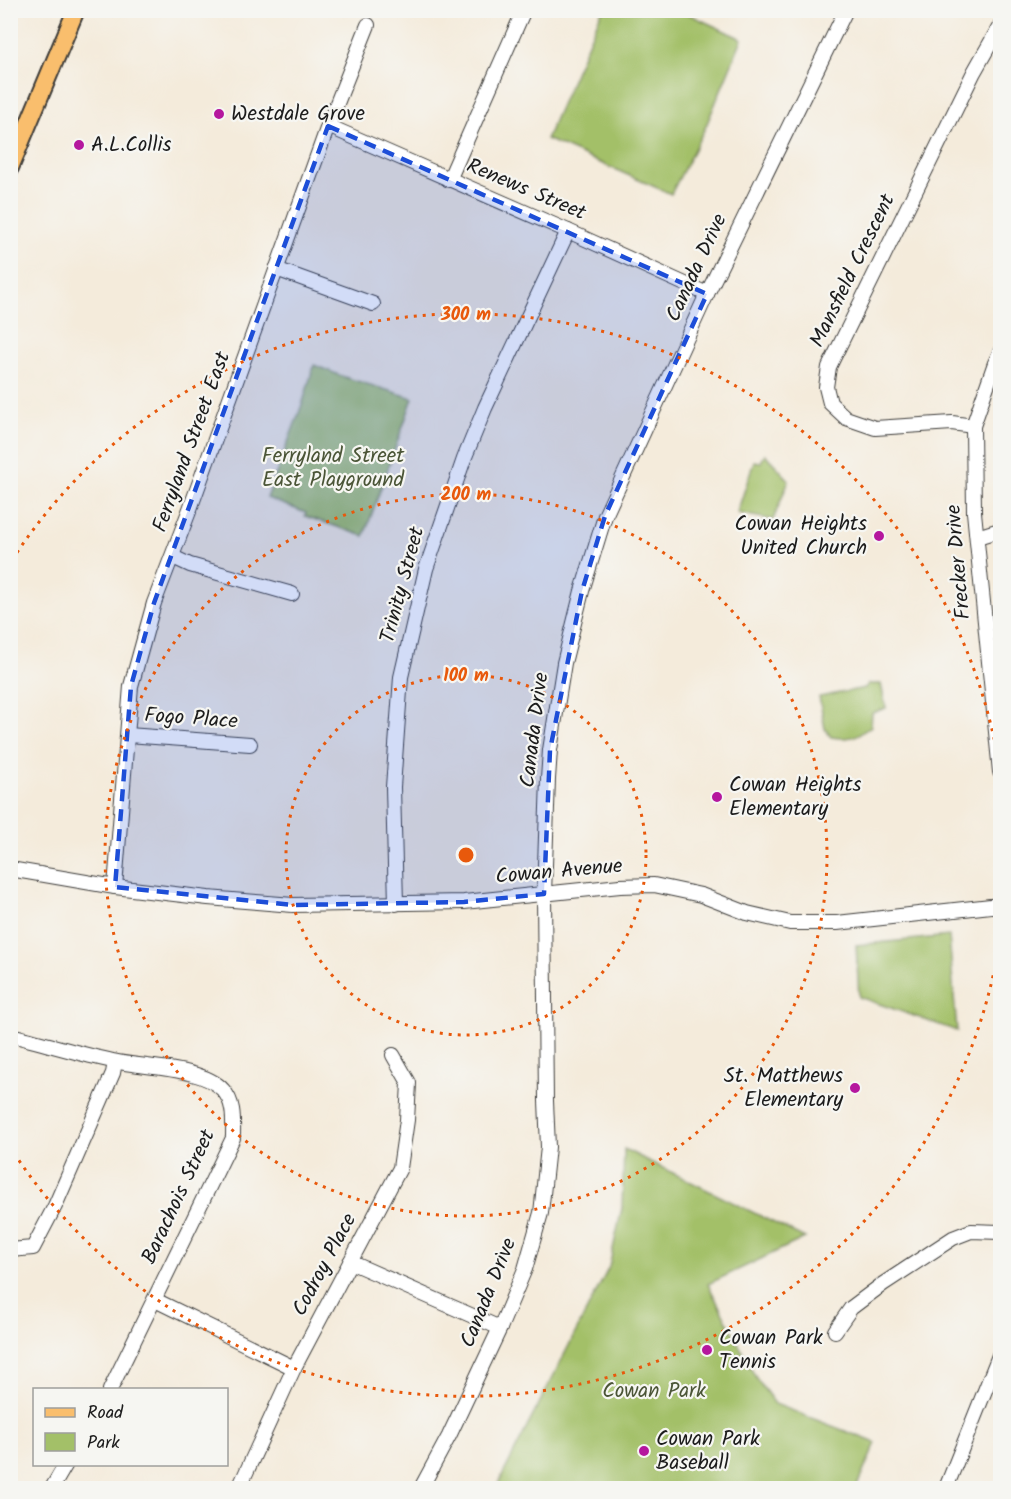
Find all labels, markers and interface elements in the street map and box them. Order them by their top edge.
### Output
place label: Westdale Grove [231,98,365,131]
marker: Westdale Grove [212,107,226,121]
place label: A.L.Collis [91,129,172,162]
marker: A.L.Collis [72,138,86,152]
street label: Renews Street [461,150,592,230]
street label: Mansfield Crescent [802,188,905,353]
street label: Canada Drive [658,208,737,328]
text: 300 m [440,301,491,330]
street label: Ferryland Street East [144,346,240,537]
park label: Ferryland Street East Playground [262,440,405,497]
text: 200 m [441,481,492,510]
street label: Frecker Drive [937,503,980,621]
place label: Cowan Heights United Church [734,508,867,565]
street label: Trinity Street [372,522,435,647]
marker: Cowan Heights United Church [872,529,886,543]
text: 100 m [443,662,489,691]
street label: Canada Drive [512,670,559,790]
street label: Fogo Place [143,699,239,739]
place label: Cowan Heights Elementary [729,769,862,826]
marker: Cowan Heights Elementary [710,790,724,804]
centre of rings [456,845,476,865]
street label: Cowan Avenue [494,850,624,894]
place label: St. Matthews Elementary [724,1060,843,1117]
marker: St. Matthews Elementary [848,1081,862,1095]
street label: Barachois Street [133,1123,225,1270]
street label: Codroy Place [284,1207,366,1322]
street label: Canada Drive [452,1233,526,1353]
place label: Cowan Park Tennis [719,1322,823,1379]
marker: Cowan Park Tennis [700,1343,714,1357]
park label: Cowan Park [602,1375,706,1408]
legend [33,1388,228,1466]
text: Road [87,1399,124,1428]
place label: Cowan Park Baseball [656,1423,760,1480]
text: Park [87,1429,120,1458]
marker: Cowan Park Baseball [637,1444,651,1458]

